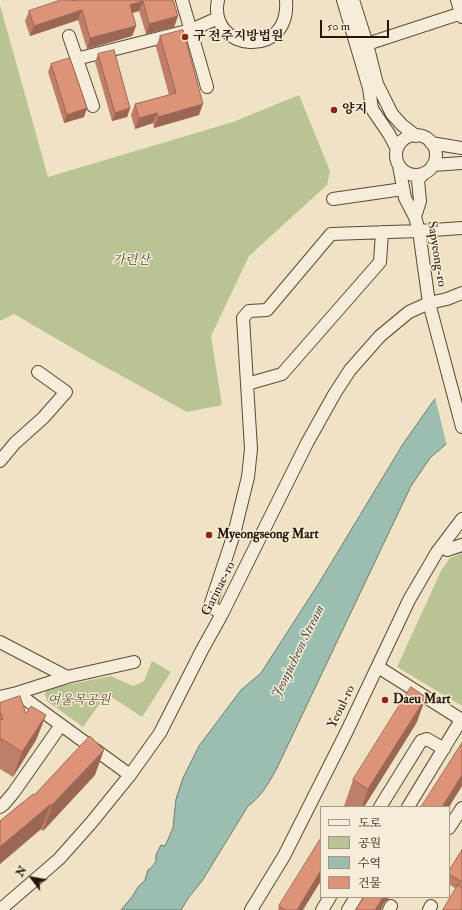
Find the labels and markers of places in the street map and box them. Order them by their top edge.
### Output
place label: 구 전주지방법원 [193,29,284,45]
marker: 구 전주지방법원 [180,32,190,42]
place label: 양지 [342,102,367,118]
marker: 양지 [329,105,339,115]
place label: Myeongseong Mart [217,527,319,543]
marker: Myeongseong Mart [204,530,214,540]
place label: Daeu Mart [393,692,451,708]
marker: Daeu Mart [380,695,390,705]

